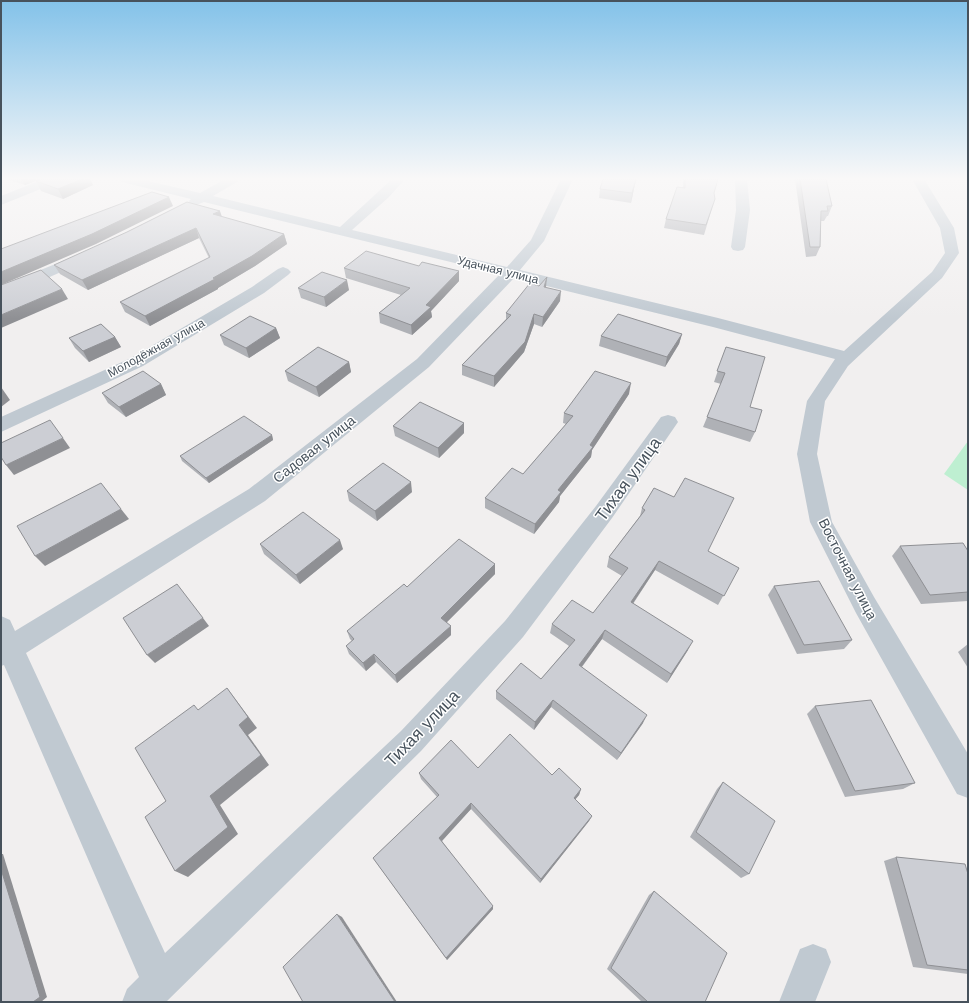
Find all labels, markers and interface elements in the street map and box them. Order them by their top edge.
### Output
street label: Удачная улица [456,253,540,287]
street label: Молодёжная улица [105,315,207,380]
street label: Садовая улица [270,412,358,486]
street label: Тихая улица [591,433,665,525]
street label: Восточная улица [816,516,881,622]
street label: Тихая улица [381,685,464,770]

